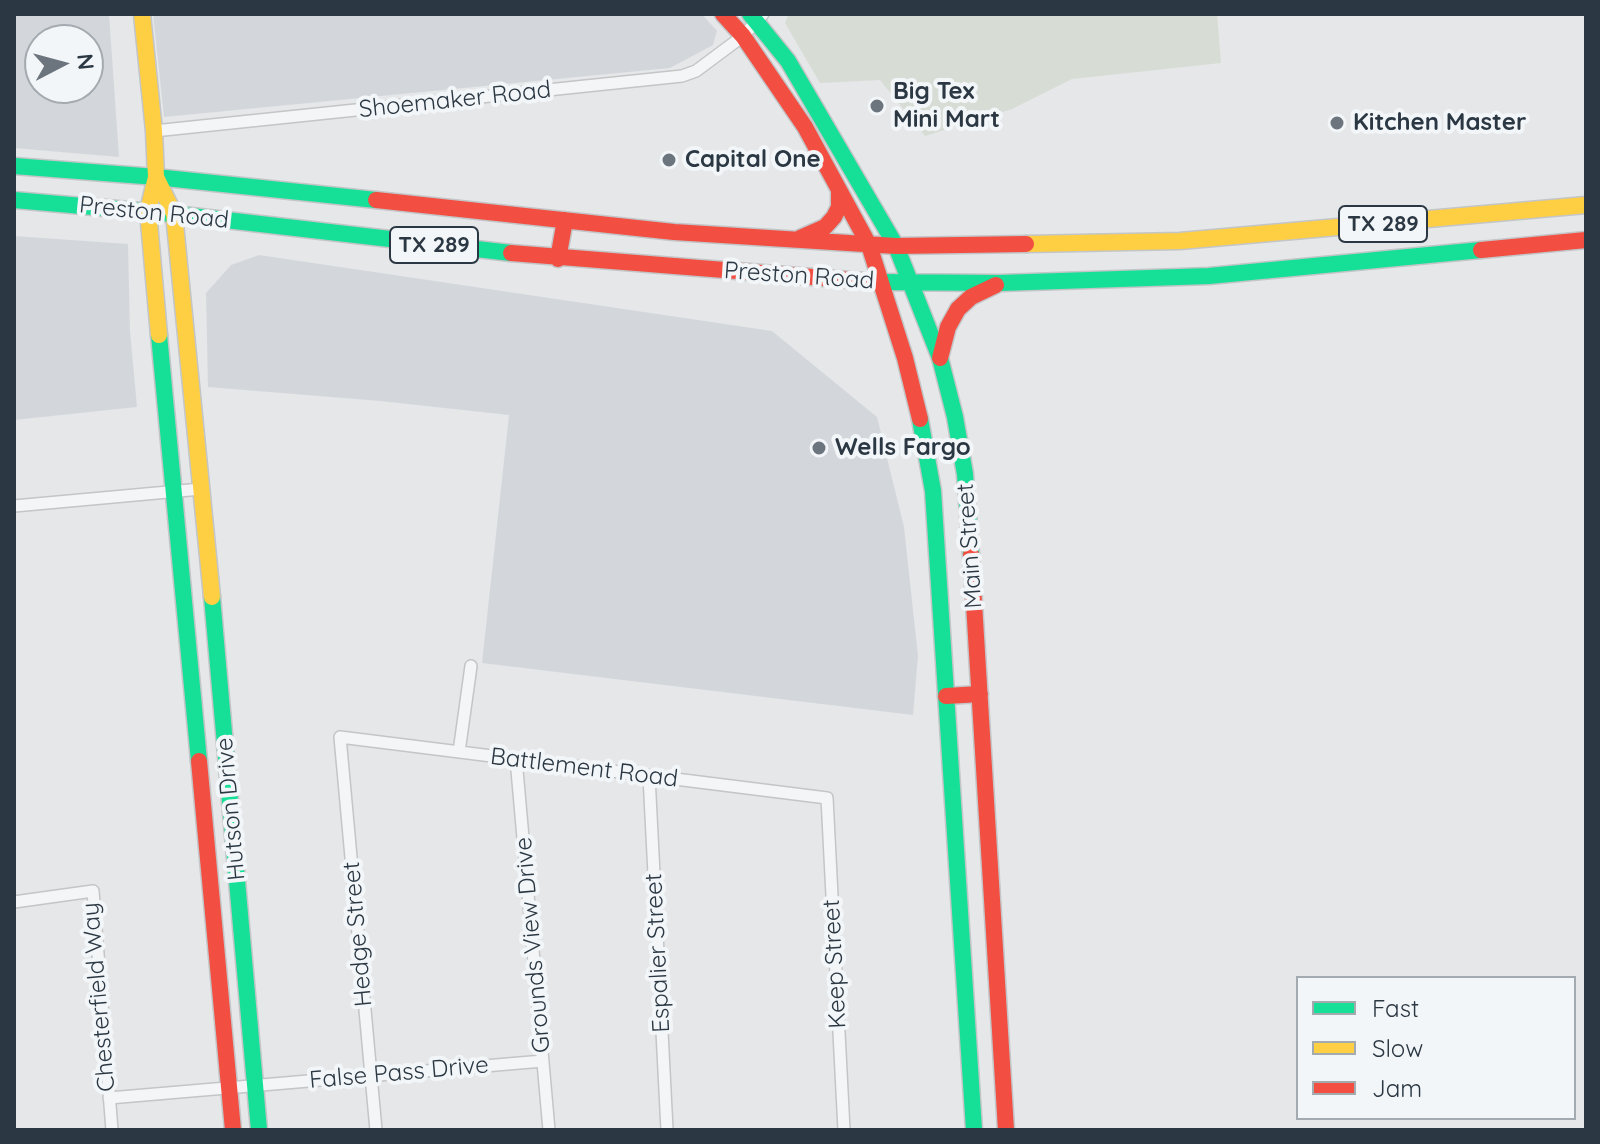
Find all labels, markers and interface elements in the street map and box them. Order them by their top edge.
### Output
north arrow [24,24,104,104]
text: N [71,52,101,71]
street label: Shoemaker Road [358,76,552,124]
place label: Big Tex Mini Mart [893,78,1000,134]
marker: Big Tex Mini Mart [868,97,886,115]
place label: Kitchen Master [1353,109,1526,137]
marker: Kitchen Master [1328,114,1346,132]
place label: Capital One [685,146,821,174]
marker: Capital One [660,151,678,169]
street label: Preston Road [78,191,230,235]
road number: TX 289 [1339,206,1427,242]
road number: TX 289 [390,227,478,263]
street label: Preston Road [723,256,875,296]
place label: Wells Fargo [835,434,971,462]
marker: Wells Fargo [810,439,828,457]
street label: Main Street [951,482,989,610]
street label: Hutson Drive [210,736,252,882]
street label: Battlement Road [489,742,679,794]
street label: Grounds View Drive [509,836,557,1054]
street label: Hedge Street [337,860,379,1008]
street label: Espalier Street [639,873,677,1033]
street label: Keep Street [817,899,853,1029]
street label: Chesterfield Way [76,901,122,1093]
legend [1296,976,1576,1120]
text: Fast [1372,993,1419,1023]
text: Slow [1372,1033,1423,1063]
street label: False Pass Drive [308,1051,490,1095]
text: Jam [1372,1073,1422,1103]

